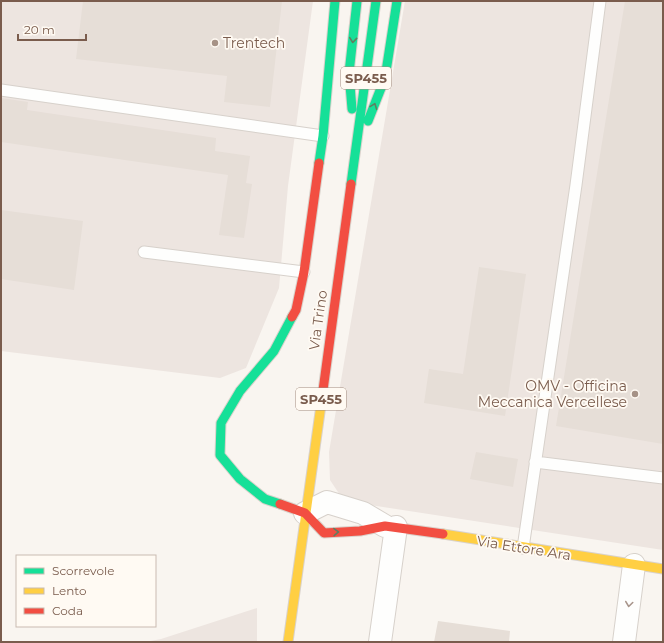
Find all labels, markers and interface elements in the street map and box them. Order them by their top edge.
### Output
scale bar [18,16,86,42]
text: 20 m [24,22,55,37]
place label: Trentech [223,34,285,52]
one-way arrow [349,37,358,43]
marker: Trentech [210,38,220,48]
road number: SP455 [341,67,391,89]
one-way arrow [370,103,378,110]
street label: Via Trino [305,289,331,351]
place label: OMV - Officina Meccanica Vercellese [478,377,627,411]
road number: SP455 [296,388,346,410]
marker: OMV - Officina Meccanica Vercellese [630,389,640,399]
one-way arrow [333,528,339,537]
street label: Via Ettore Ara [476,532,572,564]
legend [16,555,156,627]
text: Scorrevole [52,563,114,578]
text: Lento [52,583,87,598]
one-way arrow [625,601,634,607]
text: Coda [52,603,83,618]

